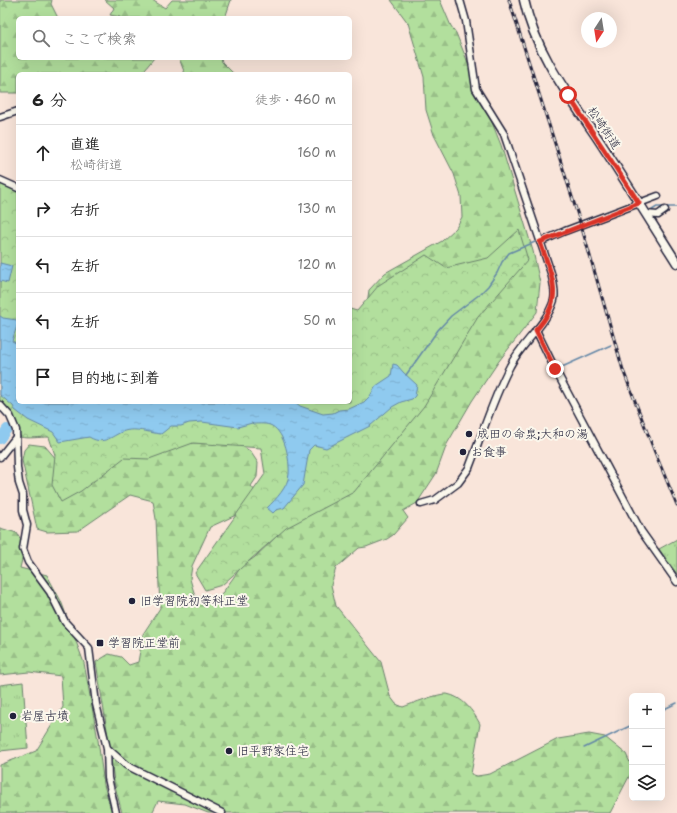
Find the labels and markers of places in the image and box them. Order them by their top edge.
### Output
place label: 成田の命泉;大和の湯 [477,426,588,442]
marker: 成田の命泉;大和の湯 [464,429,474,439]
place label: お食事 [471,444,507,460]
marker: お食事 [458,447,468,457]
place label: 旧学習院初等科正堂 [140,593,248,609]
marker: 旧学習院初等科正堂 [127,596,137,606]
place label: 学習院正堂前 [108,635,180,651]
marker: 学習院正堂前 [95,638,105,648]
place label: 岩屋古墳 [21,708,69,724]
marker: 岩屋古墳 [8,711,18,721]
place label: 旧平野家住宅 [237,743,309,759]
marker: 旧平野家住宅 [224,746,234,756]

